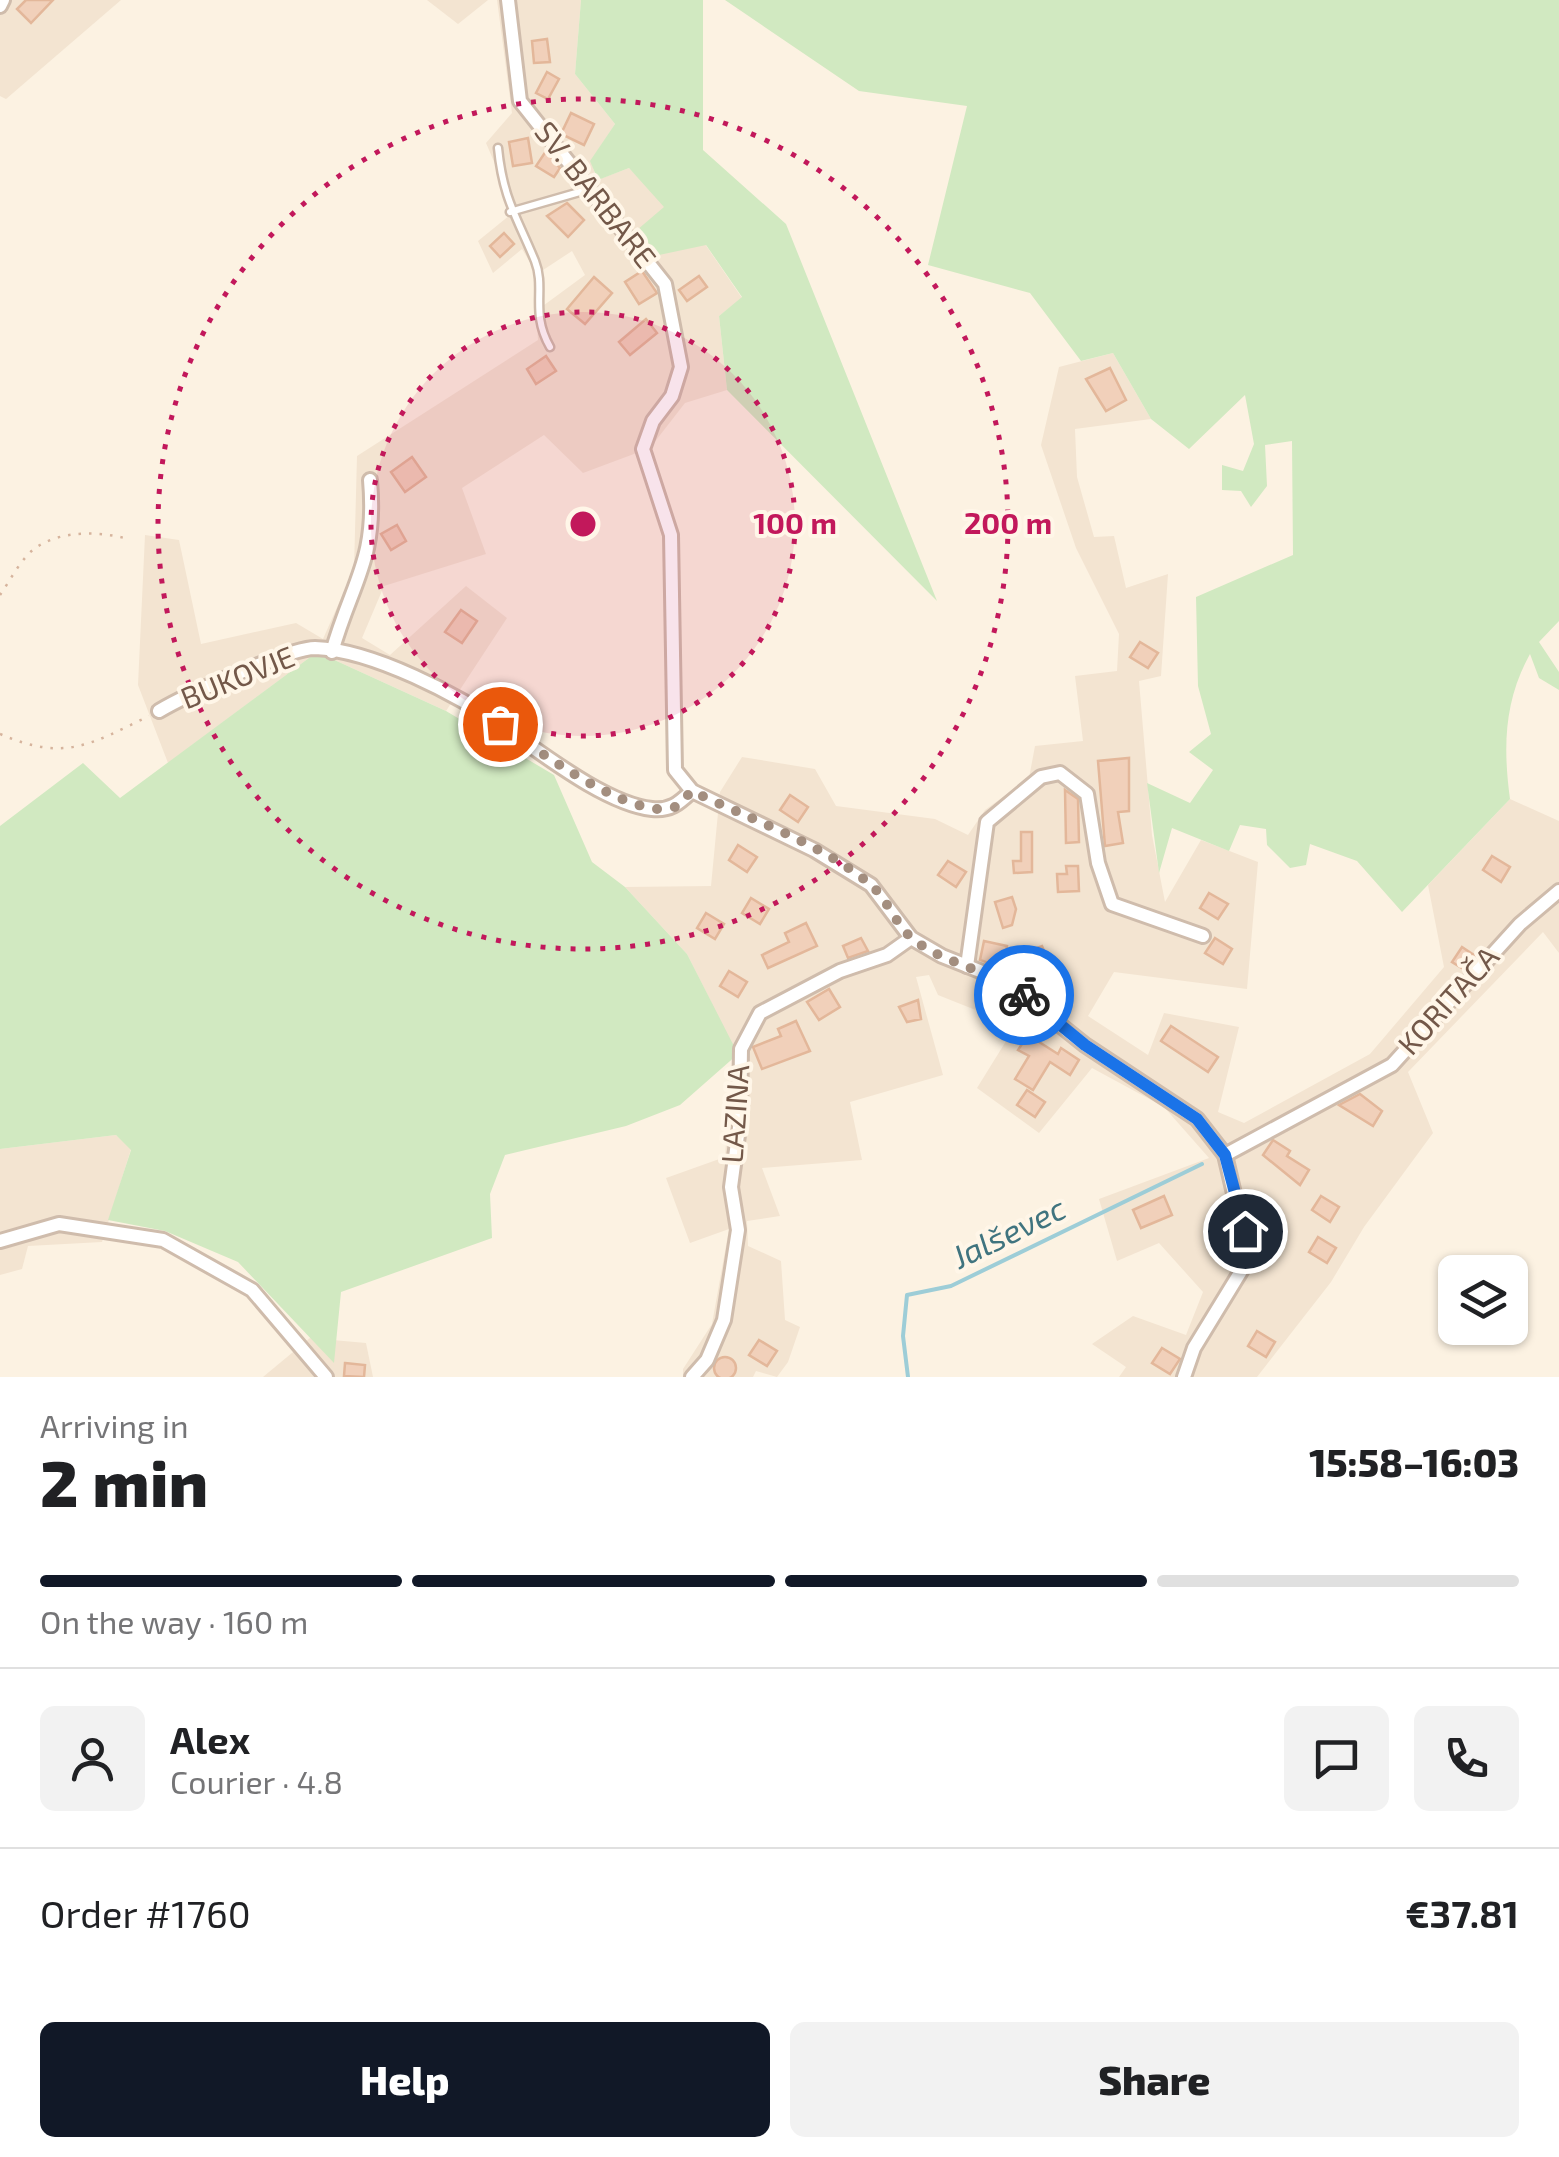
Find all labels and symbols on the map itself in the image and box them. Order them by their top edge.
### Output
street label: SV. BARBARE [528,113,665,274]
text: 100 m [753,504,837,540]
text: 200 m [964,504,1052,540]
centre of rings [565,506,601,542]
street label: BUKOVJE [175,637,299,715]
pin [458,682,543,767]
street label: KORITAČA [1389,938,1506,1061]
courier [974,945,1074,1045]
street label: LAZINA [713,1063,755,1164]
water label: Jalševec [944,1187,1071,1275]
pin [1203,1189,1288,1274]

